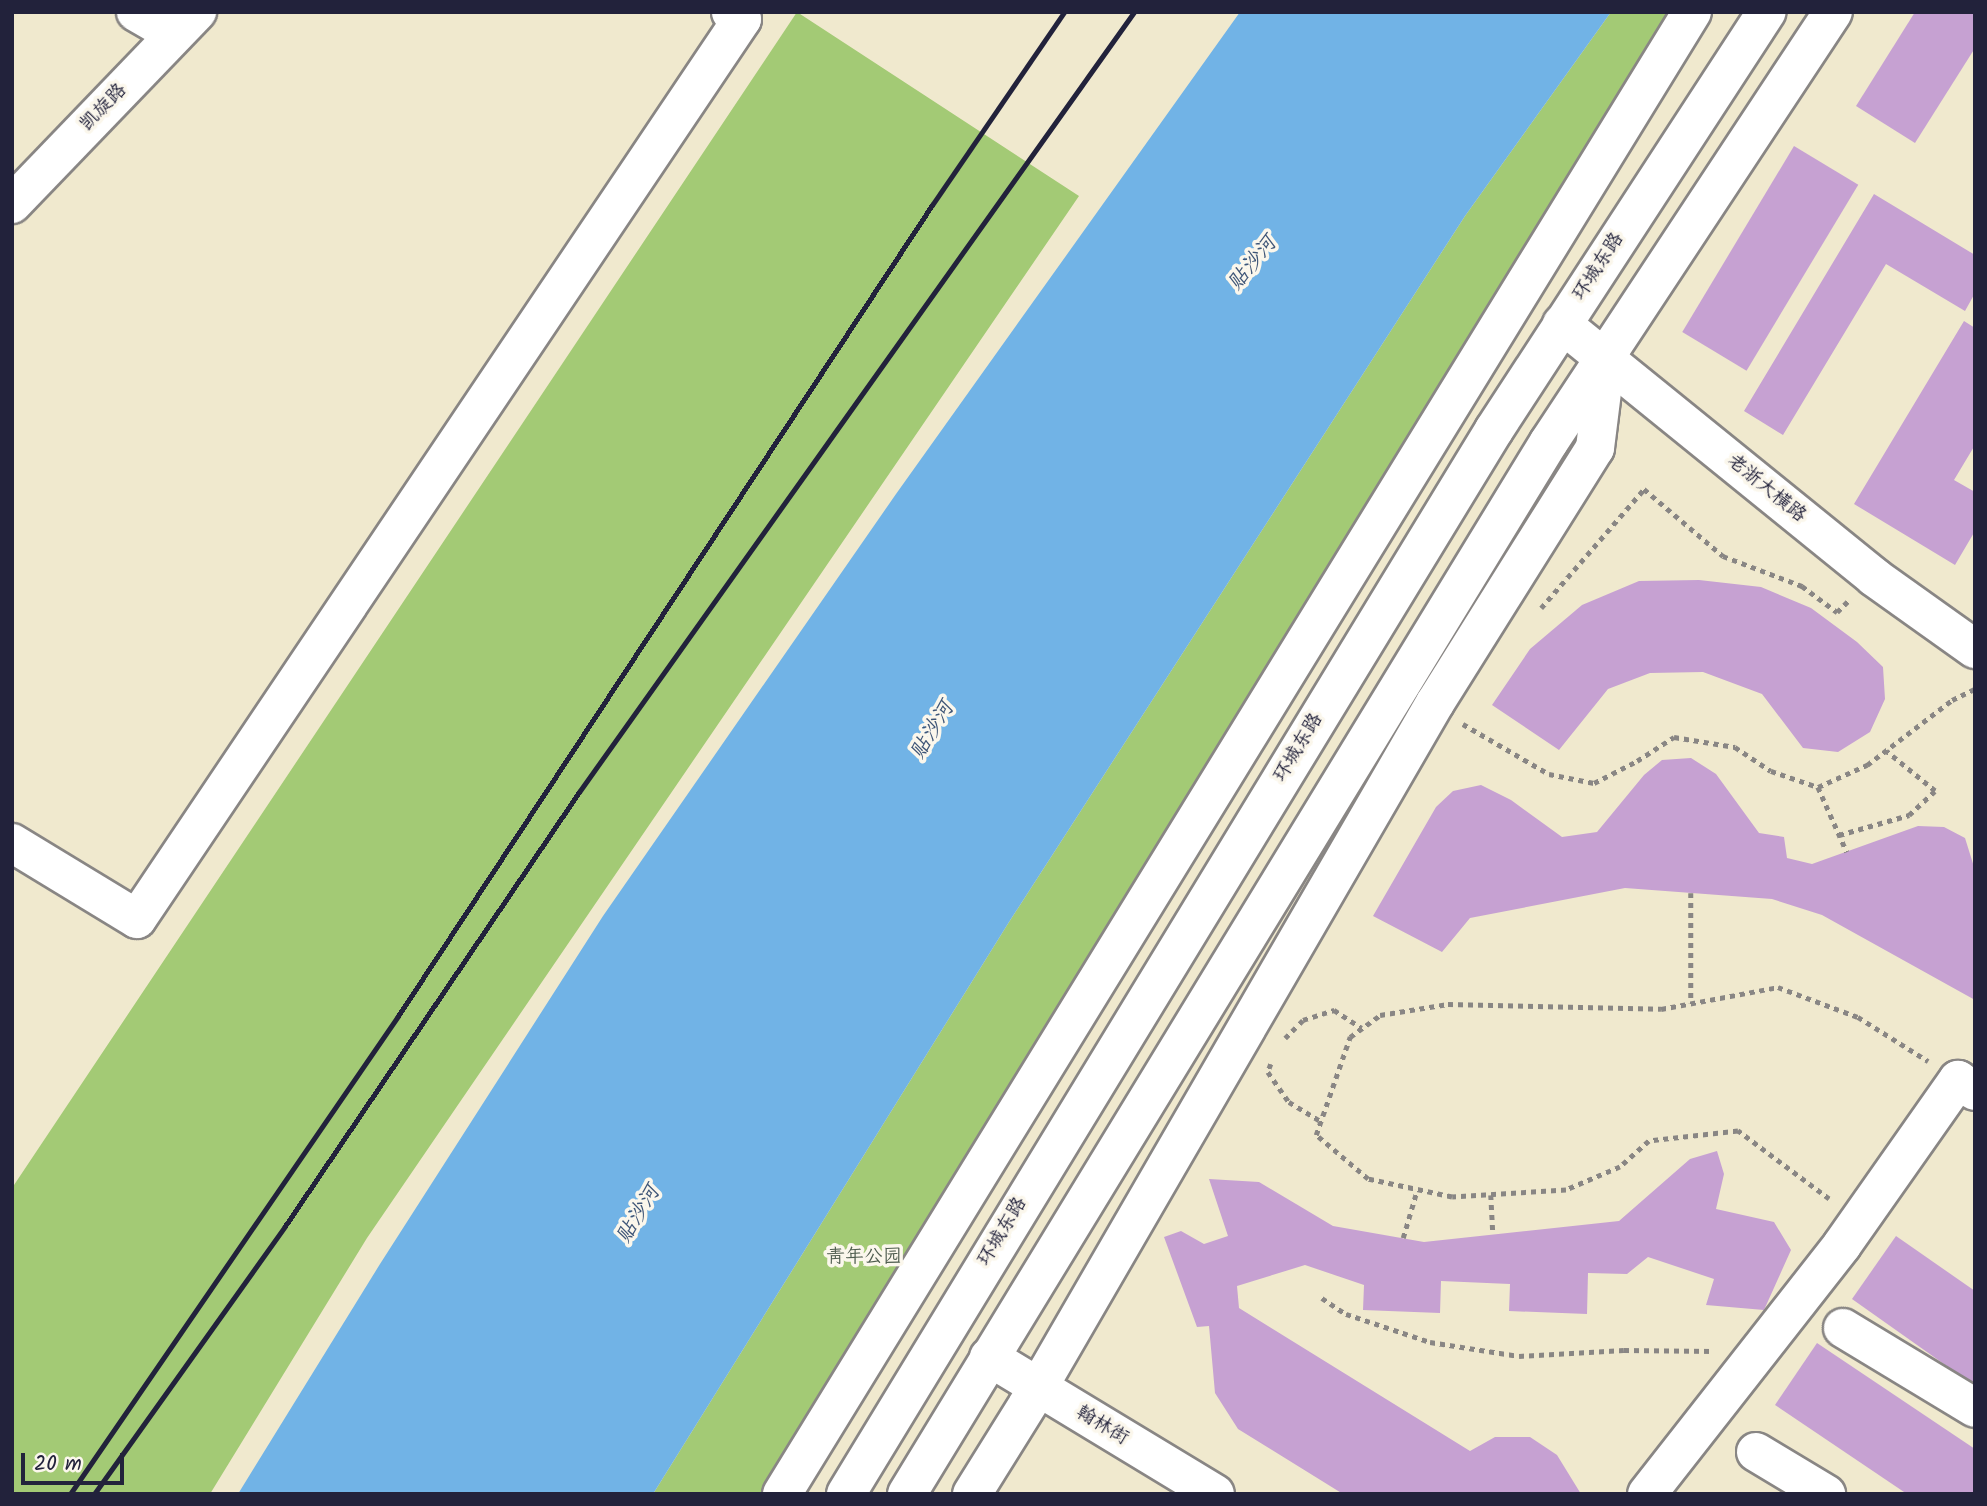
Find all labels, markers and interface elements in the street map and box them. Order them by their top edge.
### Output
street label: 凯旋路 [76,80,132,136]
street label: 环城东路 [1569,229,1629,305]
water label: 贴沙河 [1223,232,1283,296]
street label: 老浙大横路 [1722,450,1810,528]
water label: 贴沙河 [906,698,960,764]
street label: 环城东路 [1270,710,1328,786]
water label: 贴沙河 [612,1182,666,1248]
street label: 环城东路 [974,1194,1032,1270]
park label: 青年公园 [826,1247,902,1269]
street label: 翰林街 [1072,1402,1132,1450]
scale bar [24,1440,128,1484]
text: 20 m [34,1448,82,1481]

